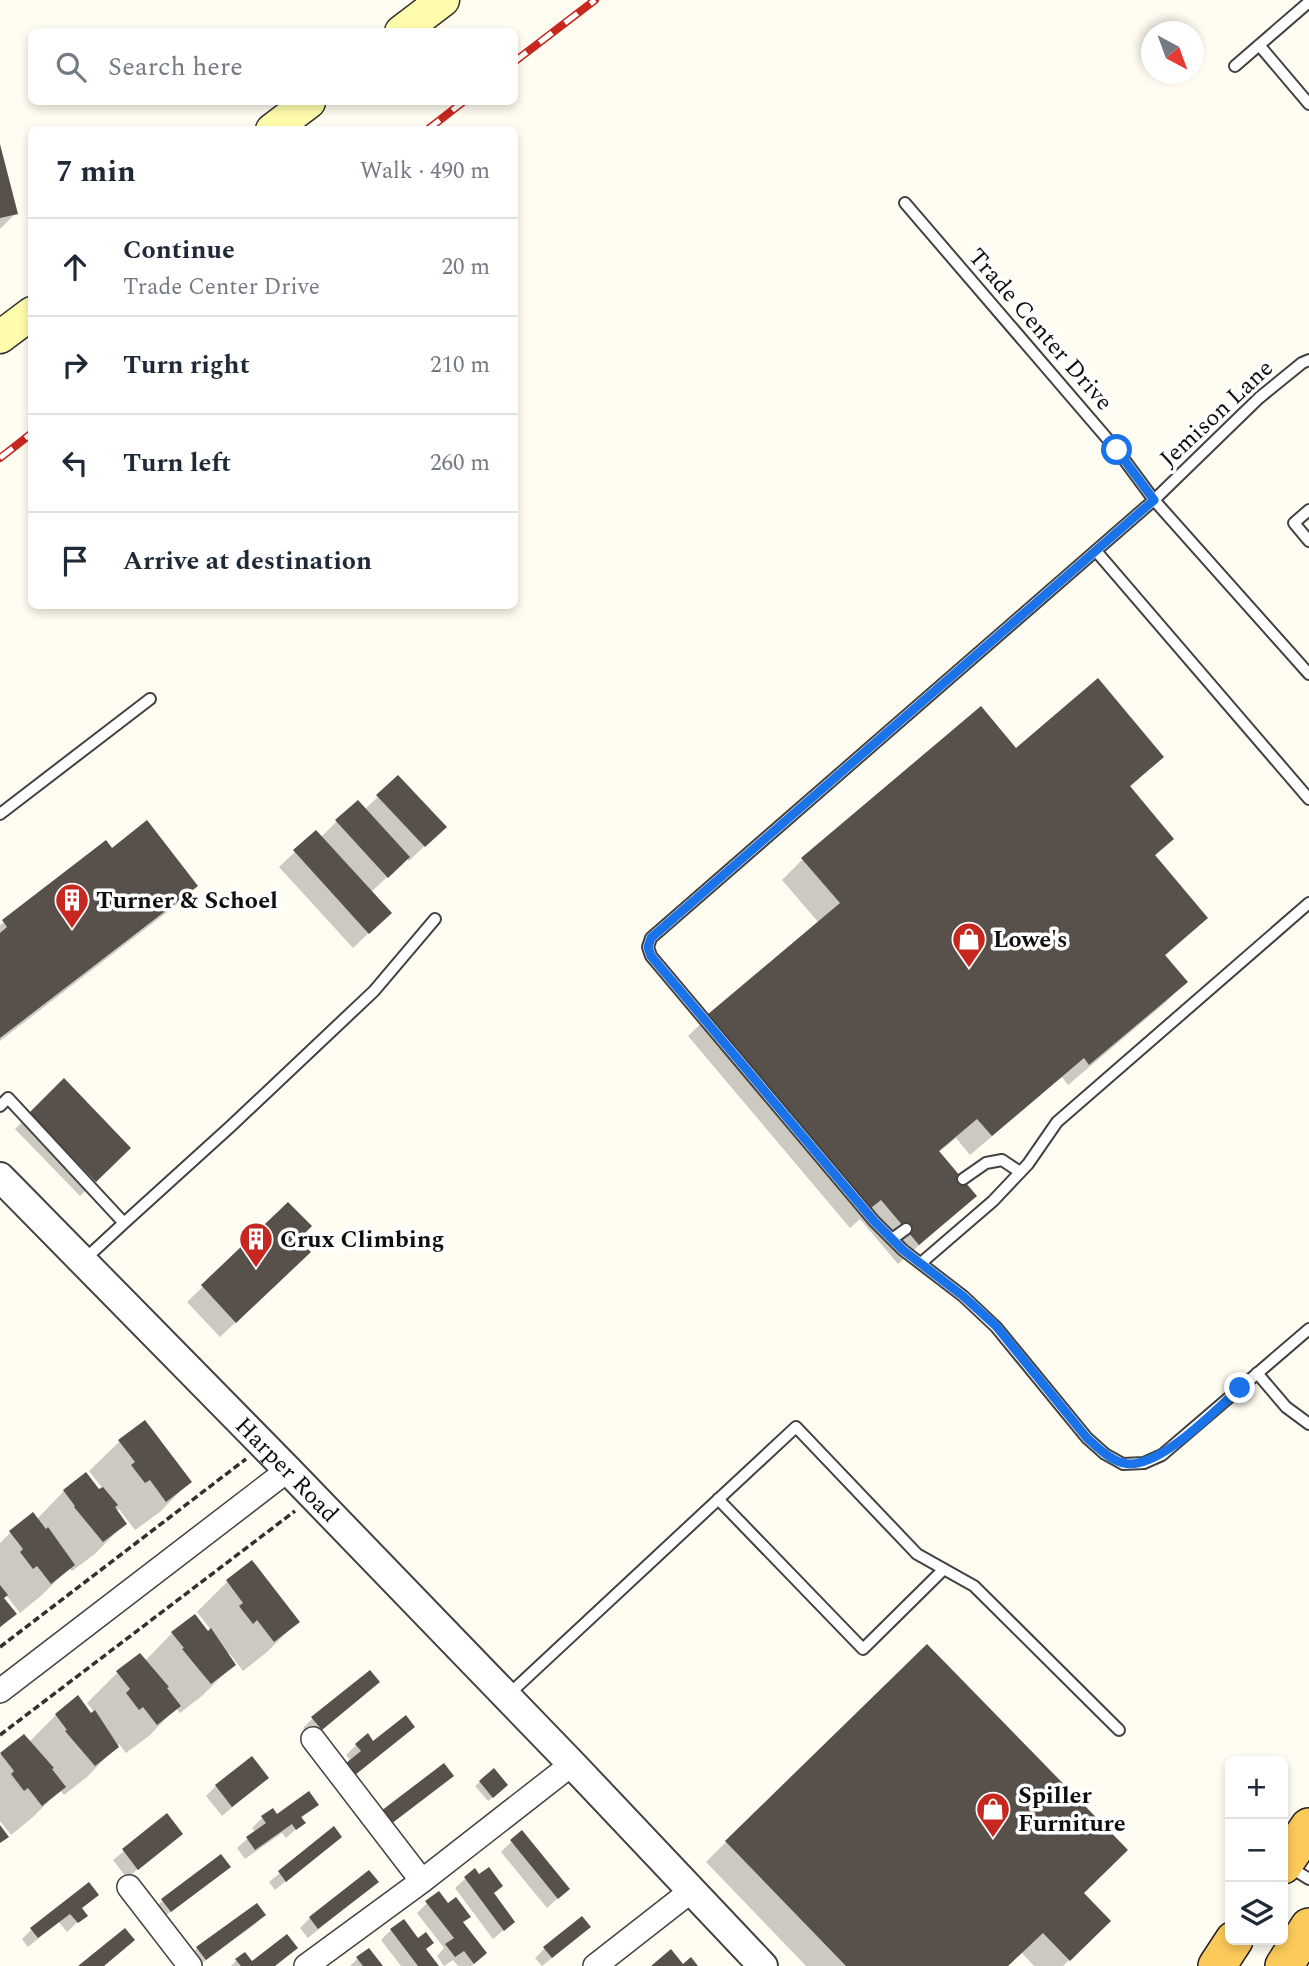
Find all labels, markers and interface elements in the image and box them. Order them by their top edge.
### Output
north arrow [1141,21,1204,84]
search box [28,28,518,105]
text: Search here [108,47,243,87]
icon: search [52,48,90,86]
text: 7 min [56,149,136,195]
text: Walk · 490 m [360,154,490,189]
text: Continue [123,230,235,270]
street label: Trade Center Drive [959,240,1121,419]
icon: ahead [56,248,94,286]
text: 20 m [441,250,490,285]
text: Trade Center Drive [123,270,320,305]
text: Turn right [123,345,250,385]
icon: right [56,346,94,384]
text: 210 m [430,348,490,383]
street label: Jemison Lane [1152,351,1282,476]
route start [1101,434,1132,465]
text: Turn left [123,443,231,483]
icon: left [56,444,94,482]
text: 260 m [430,446,490,481]
text: Arrive at destination [123,541,372,581]
icon: arrive [56,542,94,580]
building icon: Turner & Schoel [53,881,91,930]
place label: Turner & Schoel [96,883,278,919]
shop icon: Lowe's [950,920,988,969]
place label: Lowe's [993,922,1068,958]
building icon: Crux Climbing [237,1220,275,1269]
place label: Crux Climbing [280,1222,445,1258]
route end [1224,1372,1255,1403]
street label: Harper Road [226,1409,347,1531]
map controls [1225,1756,1288,1945]
button: + [1225,1756,1288,1819]
place label: Spiller Furniture [1018,1778,1126,1842]
shop icon: Spiller Furniture [974,1790,1012,1839]
button: − [1225,1819,1288,1882]
button: layers [1225,1882,1288,1945]

